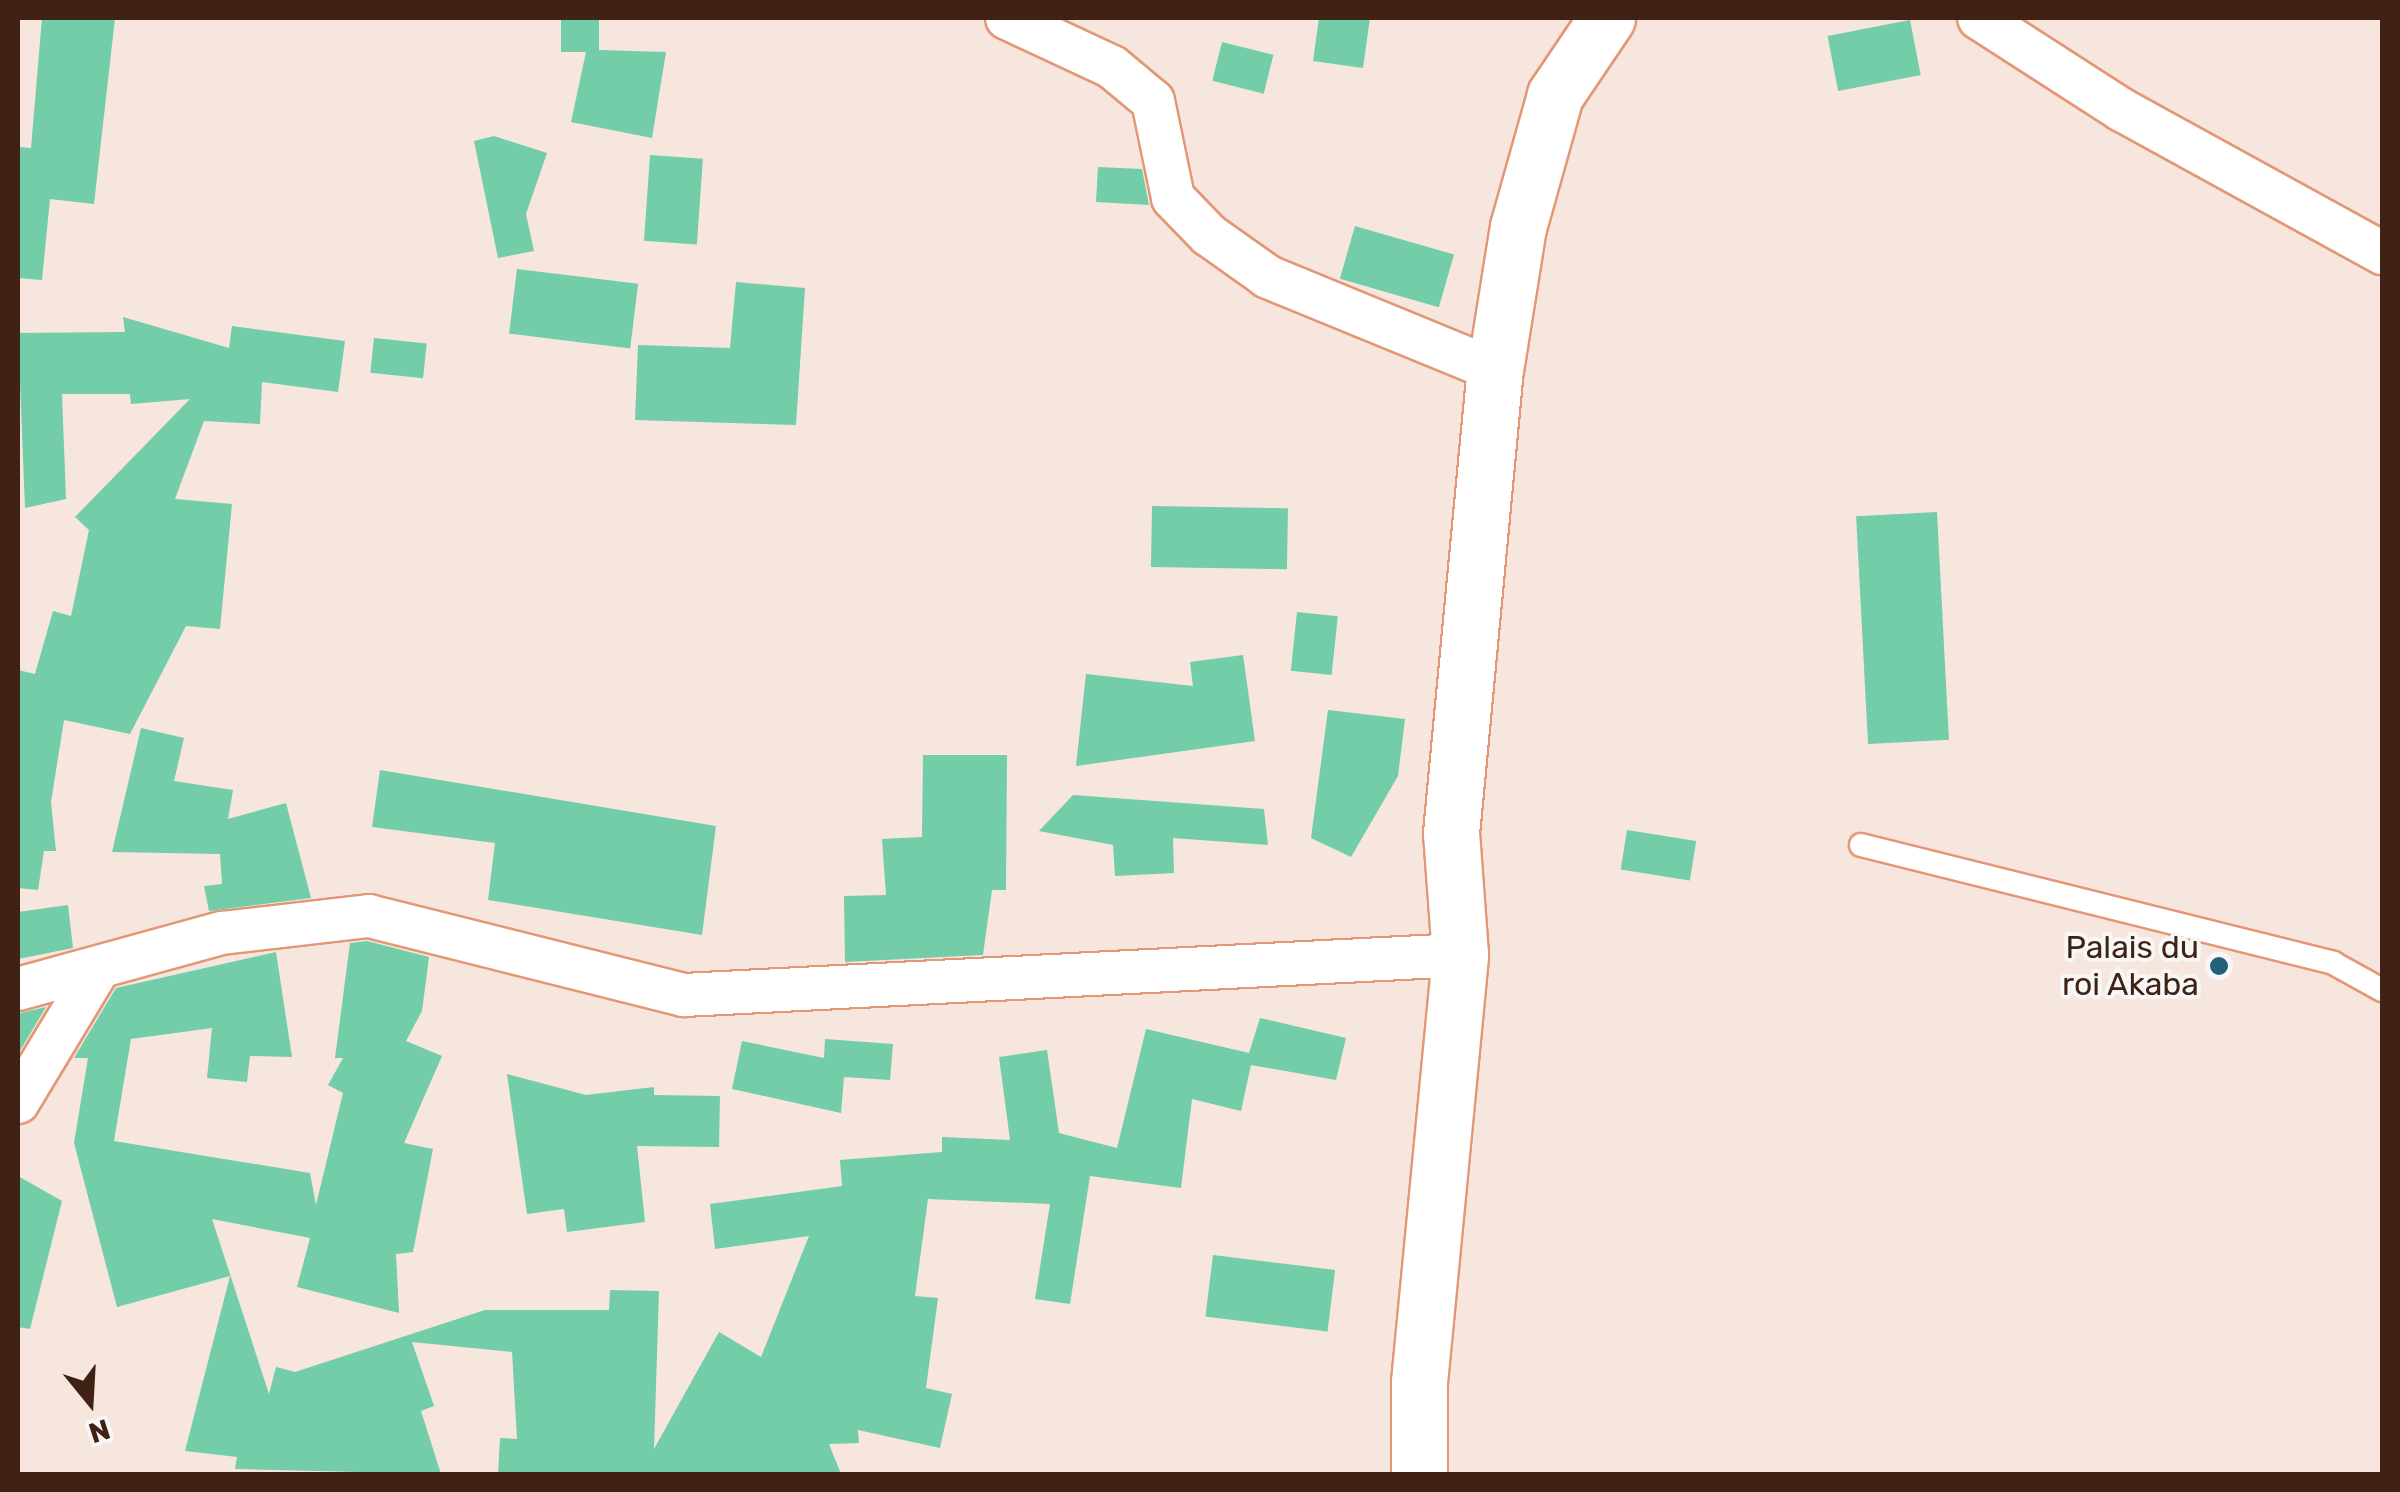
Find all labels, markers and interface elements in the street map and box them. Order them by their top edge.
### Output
place label: Palais du roi Akaba [2061,929,2199,1004]
marker: Palais du roi Akaba [2208,955,2230,977]
north arrow [40,1352,140,1452]
text: N [85,1412,114,1450]

